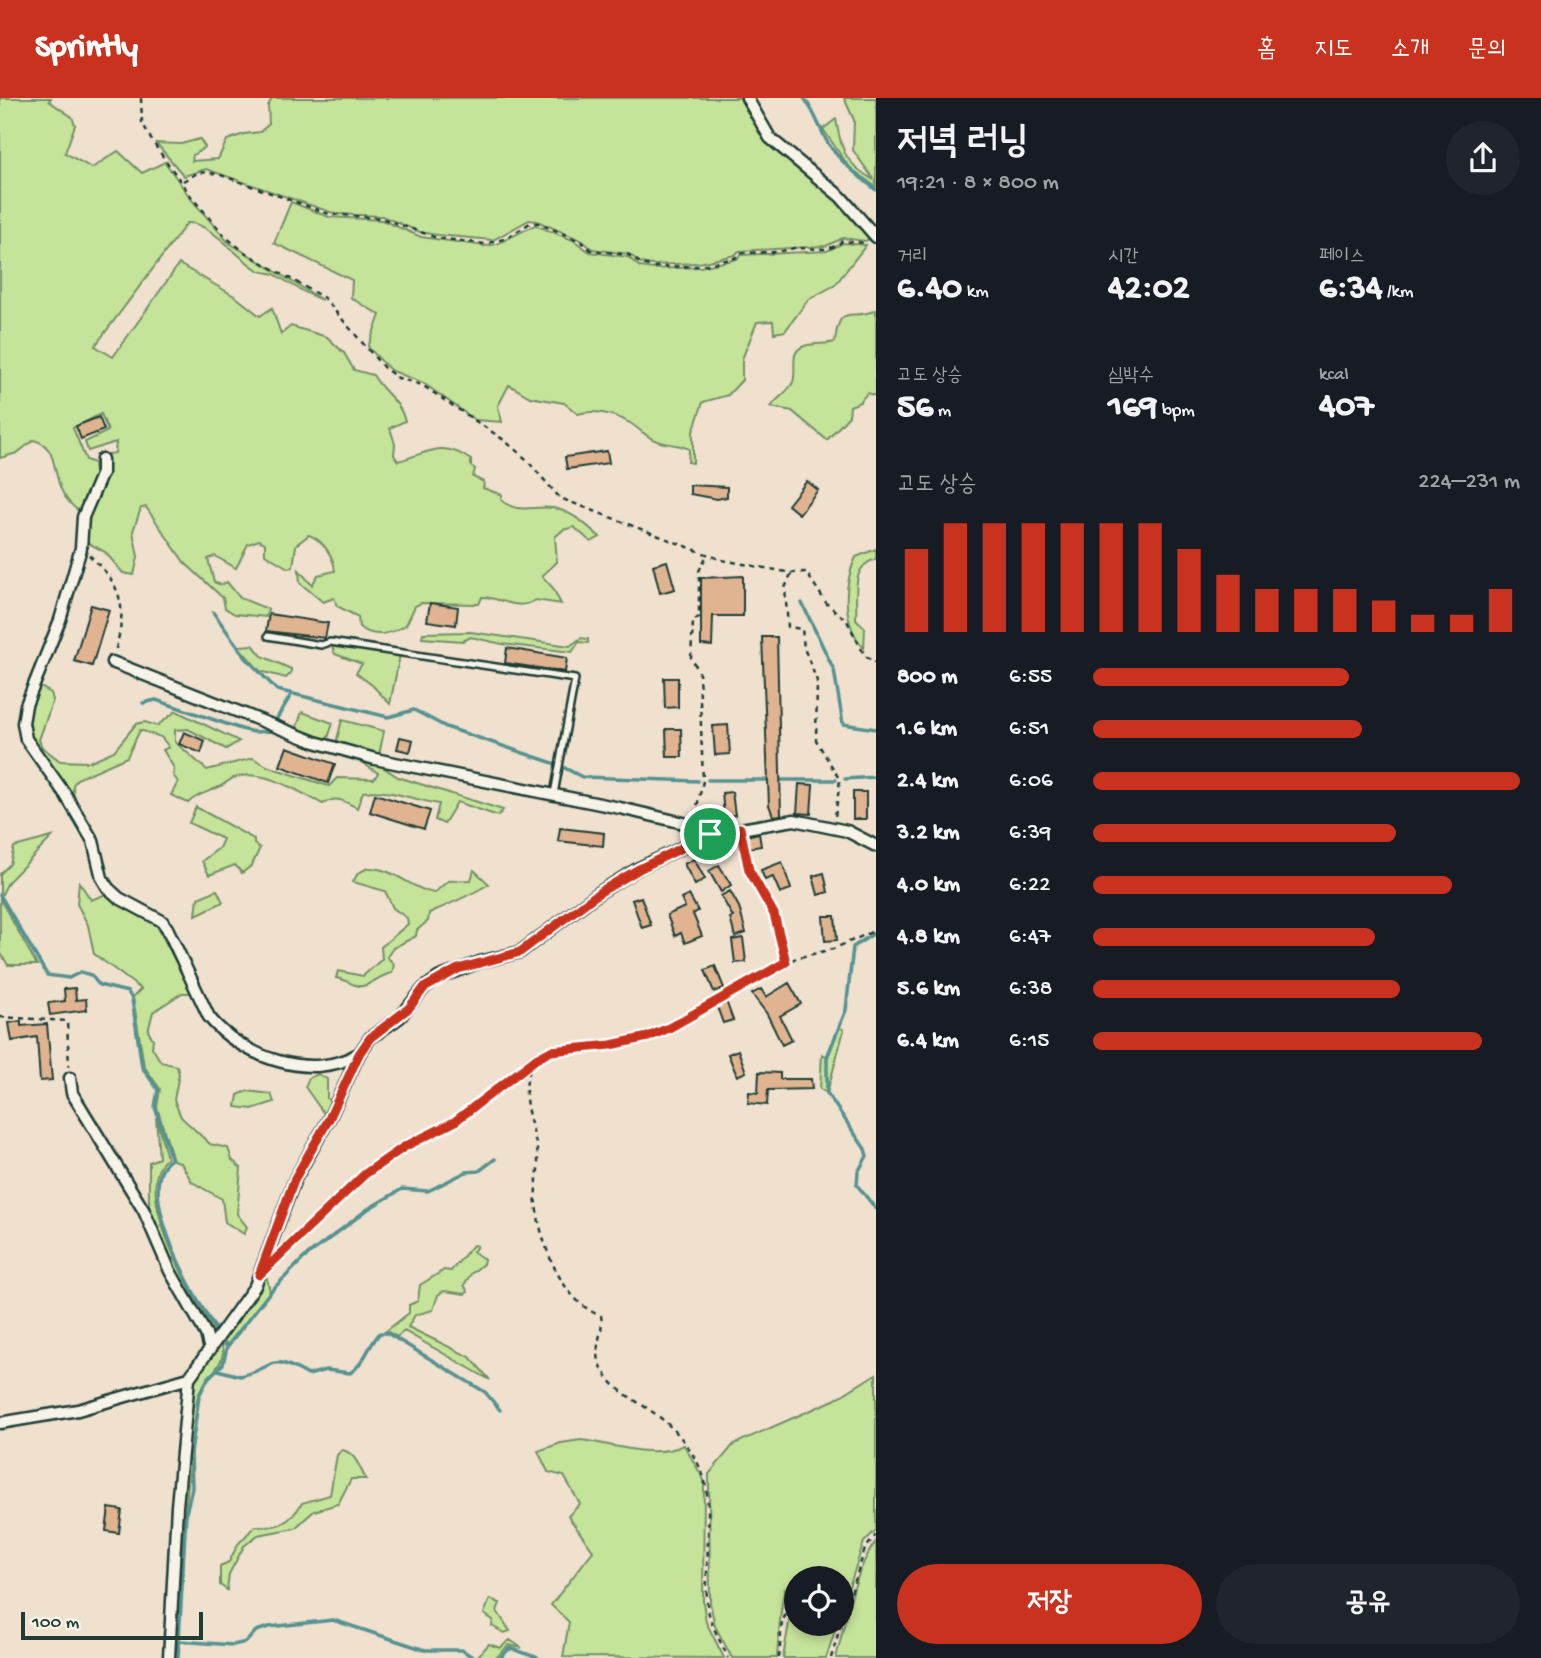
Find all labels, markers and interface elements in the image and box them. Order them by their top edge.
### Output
text: Sprintly [35,30,138,68]
text: 홈 [1257,36,1276,65]
text: 지도 [1314,36,1353,65]
text: 소개 [1391,36,1429,65]
text: 문의 [1467,36,1506,65]
button: share [1446,121,1520,195]
text: 저녁 러닝 [897,122,1028,166]
text: 19:21 · 8 × 800 m [897,170,1059,197]
text: 거리 [897,246,928,269]
text: 시간 [1108,246,1139,269]
text: 페이스 [1319,246,1365,269]
text: 6.40 [897,269,962,310]
text: 42:02 [1108,269,1190,310]
text: 6:34 [1319,269,1382,310]
text: km [962,281,989,304]
text: /km [1382,281,1414,304]
text: kcal [1319,364,1349,387]
text: 고도 상승 [897,365,963,388]
text: 심박수 [1108,365,1154,388]
text: 407 [1319,387,1374,428]
text: 56 [897,388,933,429]
text: 169 [1108,388,1157,429]
text: m [933,400,951,423]
text: bpm [1157,400,1195,423]
text: 224–231 m [1418,469,1520,496]
text: 고도 상승 [897,472,976,499]
text: 800 m [897,664,958,691]
text: 6:55 [1009,664,1052,691]
text: 1.6 km [897,716,957,743]
text: 6:51 [1009,716,1049,743]
text: 2.4 km [897,768,958,795]
text: 6:06 [1009,768,1053,795]
pin [680,804,740,864]
icon: arrive [691,815,729,853]
text: 3.2 km [897,820,959,847]
text: 6:39 [1009,820,1051,847]
text: 4.0 km [897,872,960,899]
text: 6:22 [1009,872,1050,899]
text: 4.8 km [897,924,960,951]
text: 6:47 [1009,924,1051,951]
text: 5.6 km [897,976,960,1003]
text: 6:38 [1009,976,1052,1003]
text: 6.4 km [897,1028,959,1055]
text: 6:15 [1009,1028,1049,1055]
button: 저장 [897,1564,1202,1644]
button: 공유 [1216,1564,1520,1644]
map controls [784,1566,854,1636]
button: locate [784,1566,854,1636]
scale bar [21,1609,203,1641]
text: 100 m [32,1612,79,1635]

